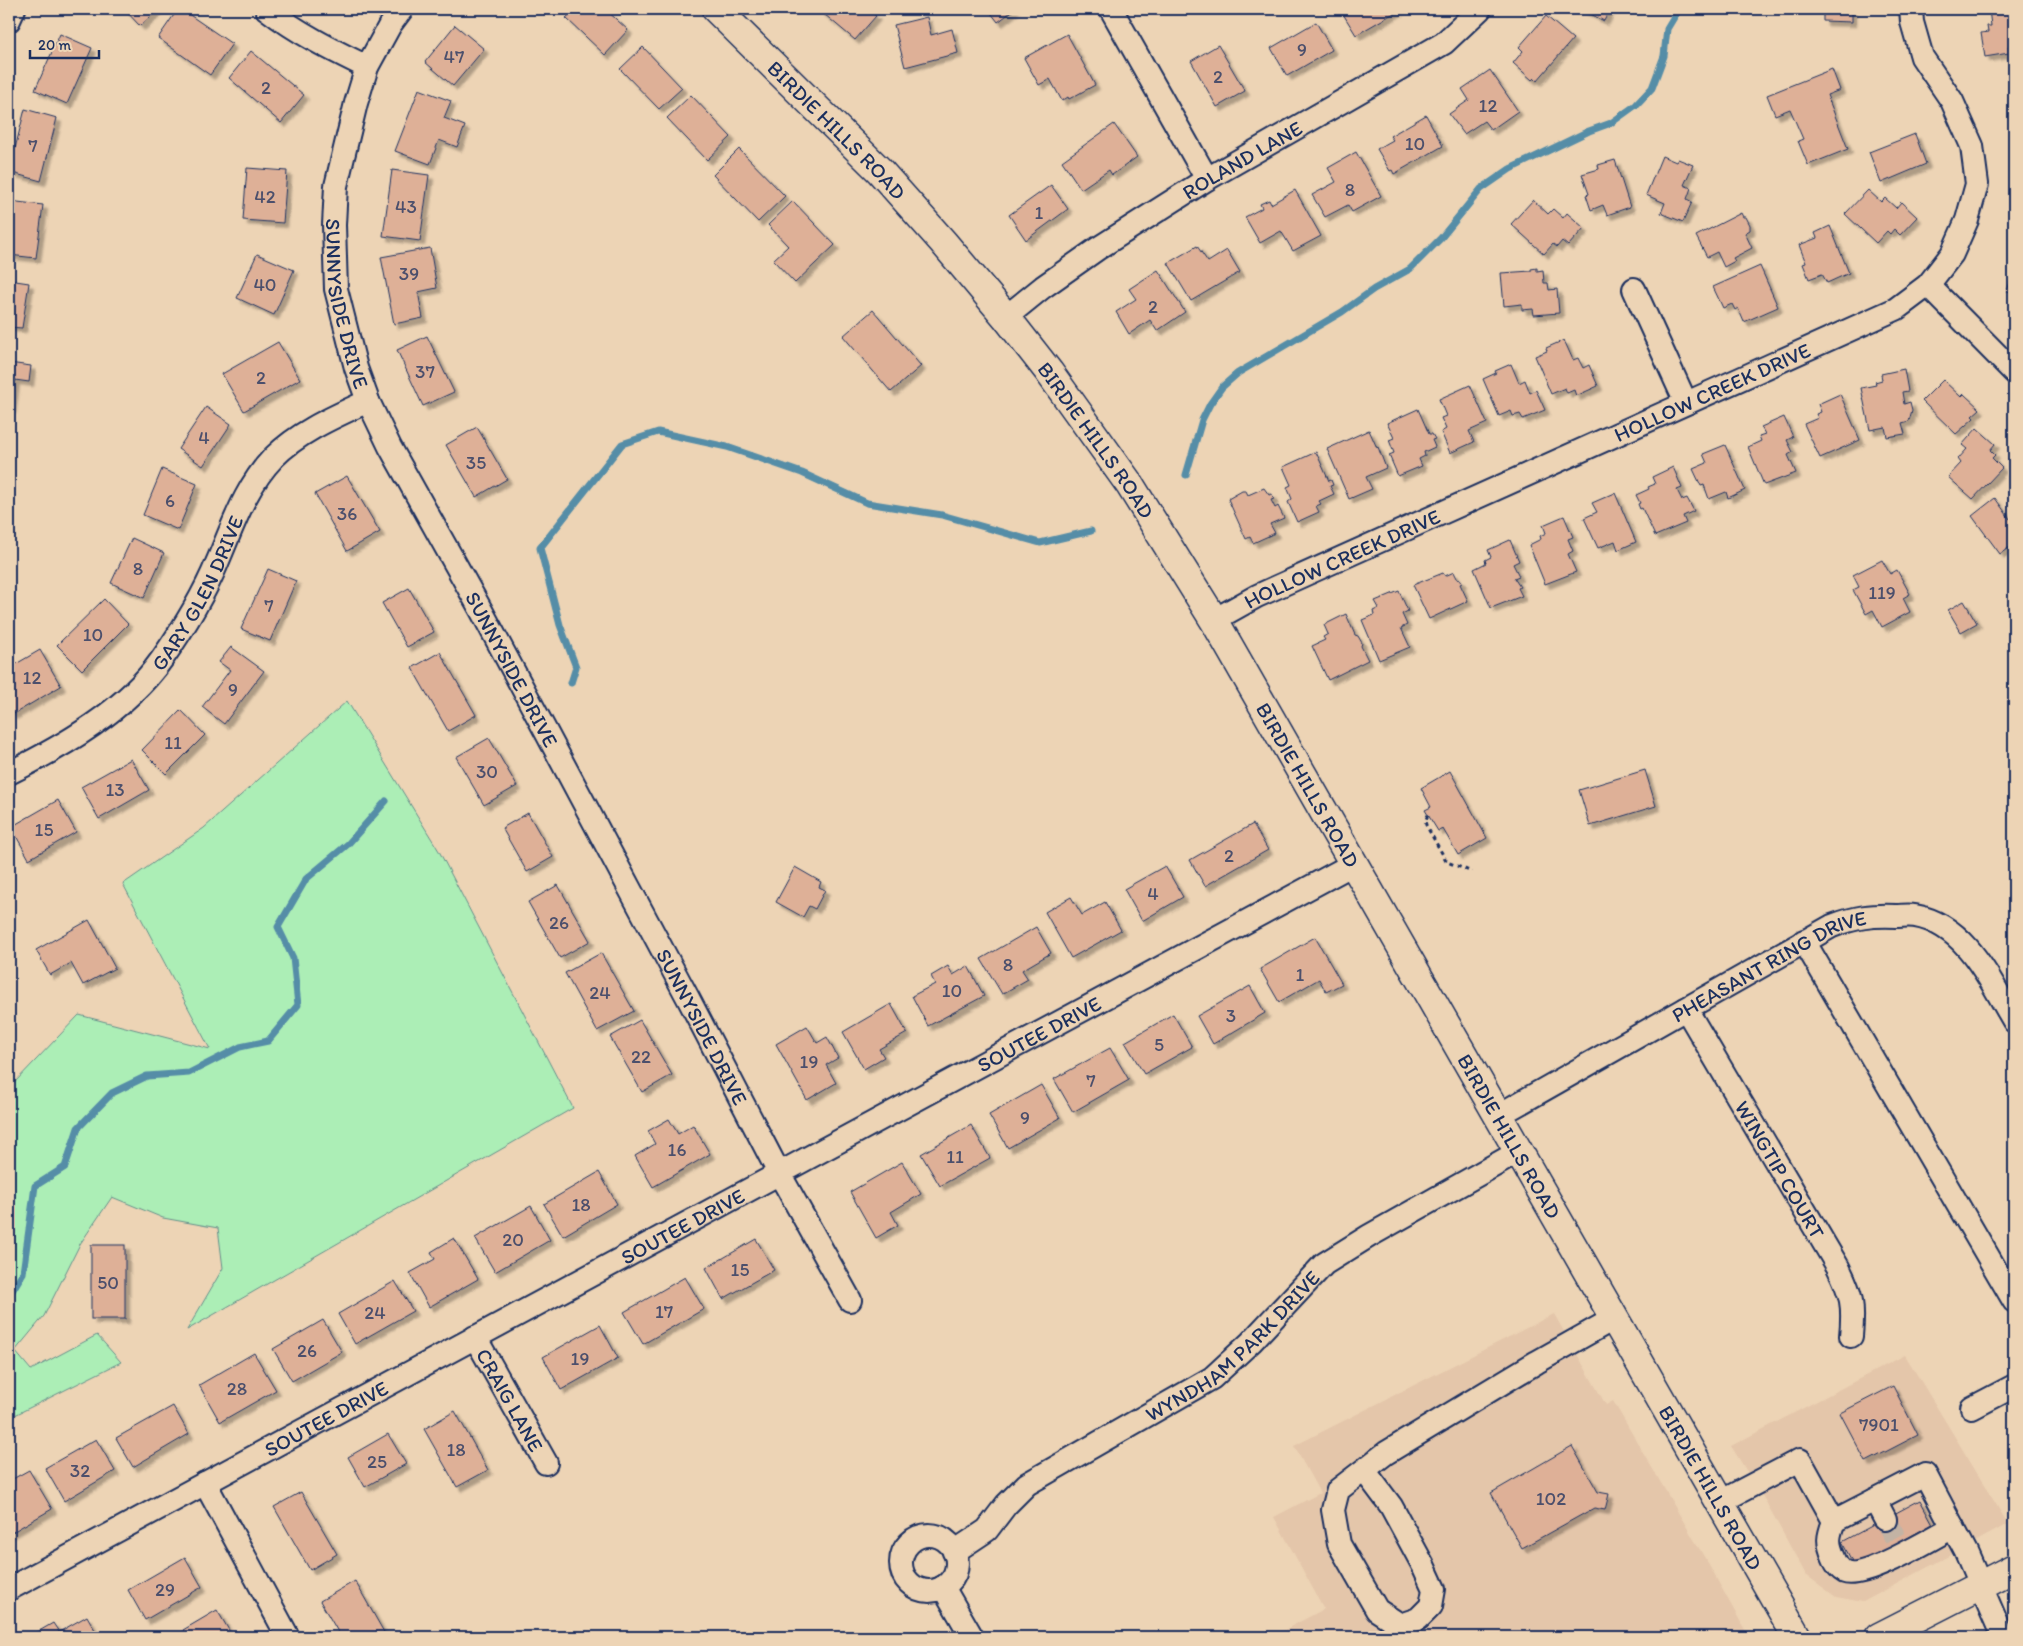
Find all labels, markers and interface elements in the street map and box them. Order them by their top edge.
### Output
scale bar [30,28,99,60]
text: 20 m [38,36,72,54]
house number: 9 [1297,38,1307,61]
house number: 47 [444,45,464,68]
street label: BIRDIE HILLS ROAD [763,55,912,204]
house number: 2 [1213,65,1223,88]
house number: 2 [261,76,271,99]
house number: 12 [1479,94,1497,117]
street label: ROLAND LANE [1177,115,1306,204]
house number: 10 [1405,132,1425,155]
house number: 7 [28,134,38,157]
house number: 8 [1345,178,1355,201]
house number: 42 [254,185,276,208]
house number: 43 [395,195,417,218]
house number: 1 [1035,201,1044,224]
street label: SUNNYSIDE DRIVE [321,218,375,392]
house number: 39 [399,262,419,285]
house number: 40 [253,273,277,296]
house number: 2 [1148,295,1158,318]
street label: HOLLOW CREEK DRIVE [1610,337,1814,447]
street label: BIRDIE HILLS ROAD [1033,356,1160,523]
house number: 37 [415,360,435,383]
house number: 2 [256,366,266,389]
house number: 4 [198,426,210,449]
house number: 35 [466,451,486,474]
house number: 6 [165,489,175,512]
house number: 36 [337,502,357,525]
street label: HOLLOW CREEK DRIVE [1239,503,1444,613]
street label: GARY GLEN DRIVE [146,511,248,675]
house number: 8 [133,557,143,580]
house number: 119 [1868,581,1896,604]
street label: SUNNYSIDE DRIVE [461,587,564,751]
house number: 7 [264,594,274,617]
house number: 10 [83,623,103,646]
house number: 12 [23,666,41,689]
house number: 9 [228,678,238,701]
street label: BIRDIE HILLS ROAD [1251,698,1366,872]
house number: 11 [164,731,182,754]
house number: 30 [476,760,498,783]
house number: 13 [105,778,125,801]
house number: 15 [35,818,53,841]
house number: 2 [1224,844,1234,867]
house number: 4 [1147,882,1159,905]
street label: PHEASANT RING DRIVE [1667,904,1868,1027]
house number: 26 [549,911,569,934]
street label: SUNNYSIDE DRIVE [651,944,754,1109]
house number: 8 [1003,953,1013,976]
house number: 1 [1296,963,1305,986]
house number: 10 [942,979,962,1002]
house number: 24 [589,981,611,1004]
street label: SOUTEE DRIVE [973,990,1105,1077]
house number: 3 [1226,1004,1236,1027]
house number: 5 [1154,1033,1164,1056]
house number: 22 [631,1045,651,1068]
street label: BIRDIE HILLS ROAD [1453,1049,1567,1223]
house number: 19 [800,1050,818,1073]
house number: 7 [1086,1069,1096,1092]
street label: WINGTIP COURT [1730,1096,1831,1243]
house number: 9 [1020,1106,1030,1129]
house number: 16 [668,1138,686,1161]
house number: 11 [946,1145,964,1168]
street label: SOUTEE DRIVE [616,1182,748,1269]
house number: 18 [571,1193,591,1216]
house number: 20 [502,1228,524,1251]
house number: 15 [731,1258,749,1281]
street label: WYNDHAM PARK DRIVE [1141,1265,1325,1426]
house number: 50 [97,1271,119,1294]
house number: 17 [655,1300,673,1323]
house number: 24 [364,1301,386,1324]
house number: 26 [297,1339,317,1362]
street label: CRAIG LANE [471,1344,549,1456]
house number: 19 [571,1347,589,1370]
street label: SOUTEE DRIVE [260,1375,392,1462]
house number: 28 [227,1377,247,1400]
street label: BIRDIE HILLS ROAD [1654,1401,1768,1574]
house number: 7901 [1859,1413,1899,1436]
house number: 18 [446,1438,466,1461]
house number: 25 [367,1450,387,1473]
house number: 32 [70,1459,90,1482]
house number: 102 [1536,1487,1566,1510]
house number: 29 [155,1578,175,1601]

